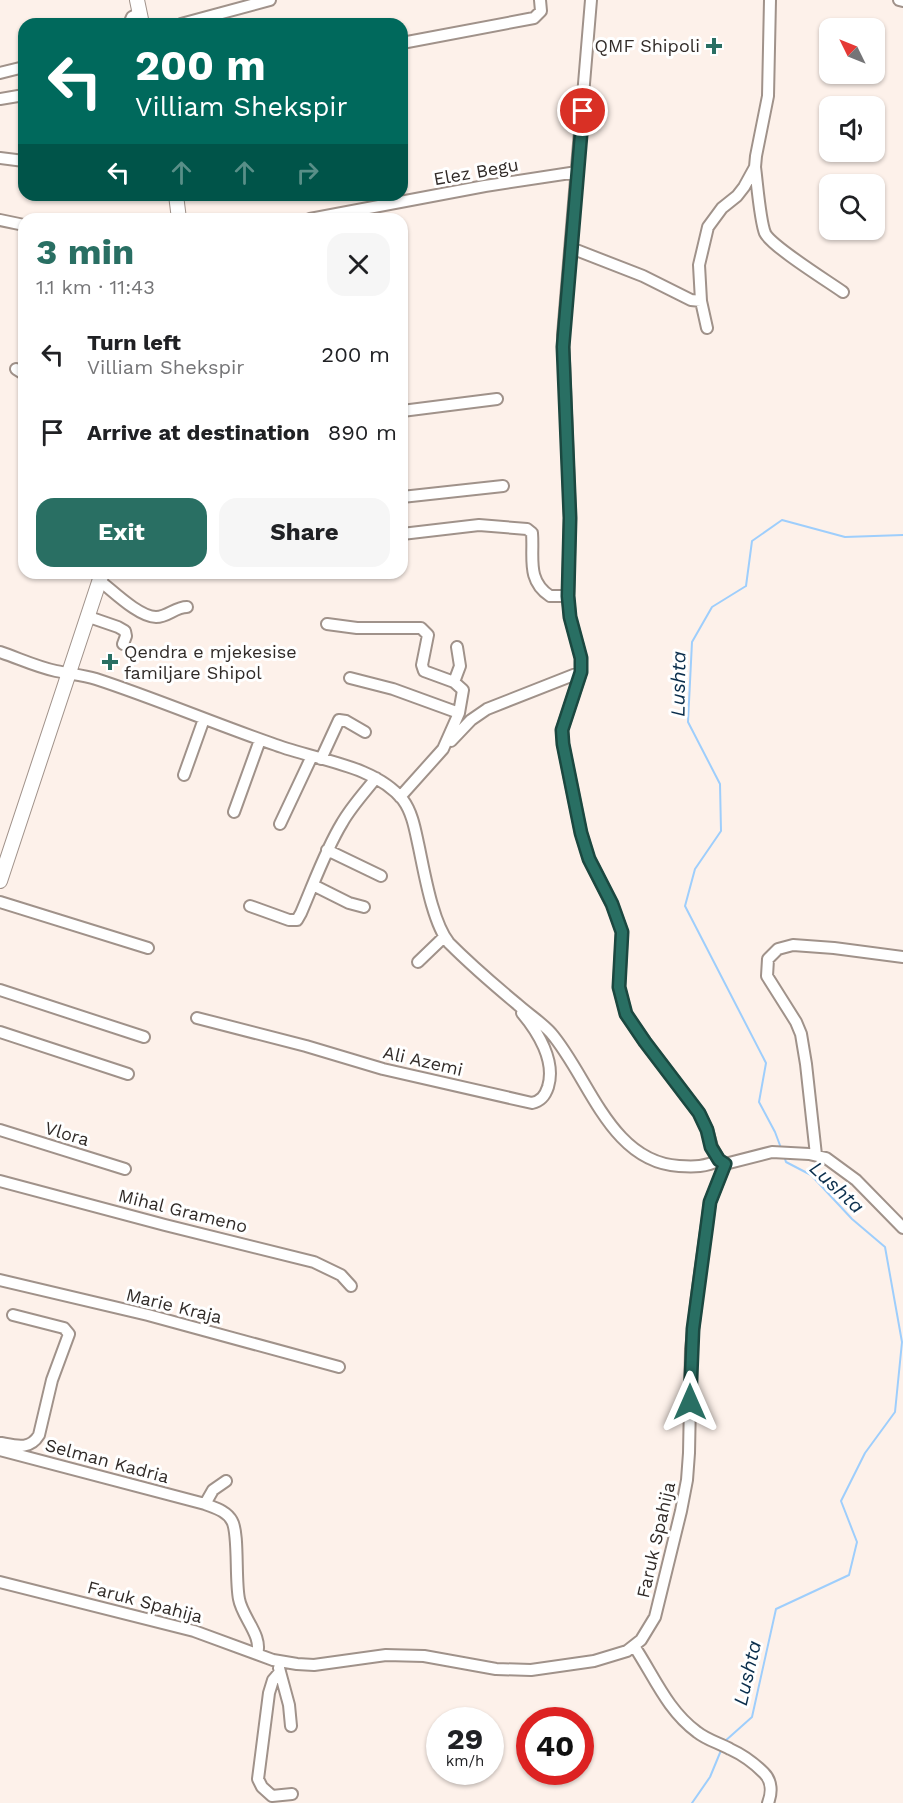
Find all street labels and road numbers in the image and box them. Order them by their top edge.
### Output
street label: Elez Begu [432,154,520,189]
street label: Ali Azemi [381,1041,465,1080]
street label: Vlora [42,1117,92,1150]
street label: Mihal Grameno [116,1184,250,1237]
street label: Marie Kraja [124,1283,224,1328]
street label: Selman Kadria [43,1434,171,1487]
street label: Faruk Spahija [632,1480,679,1600]
street label: Faruk Spahija [85,1576,205,1627]

